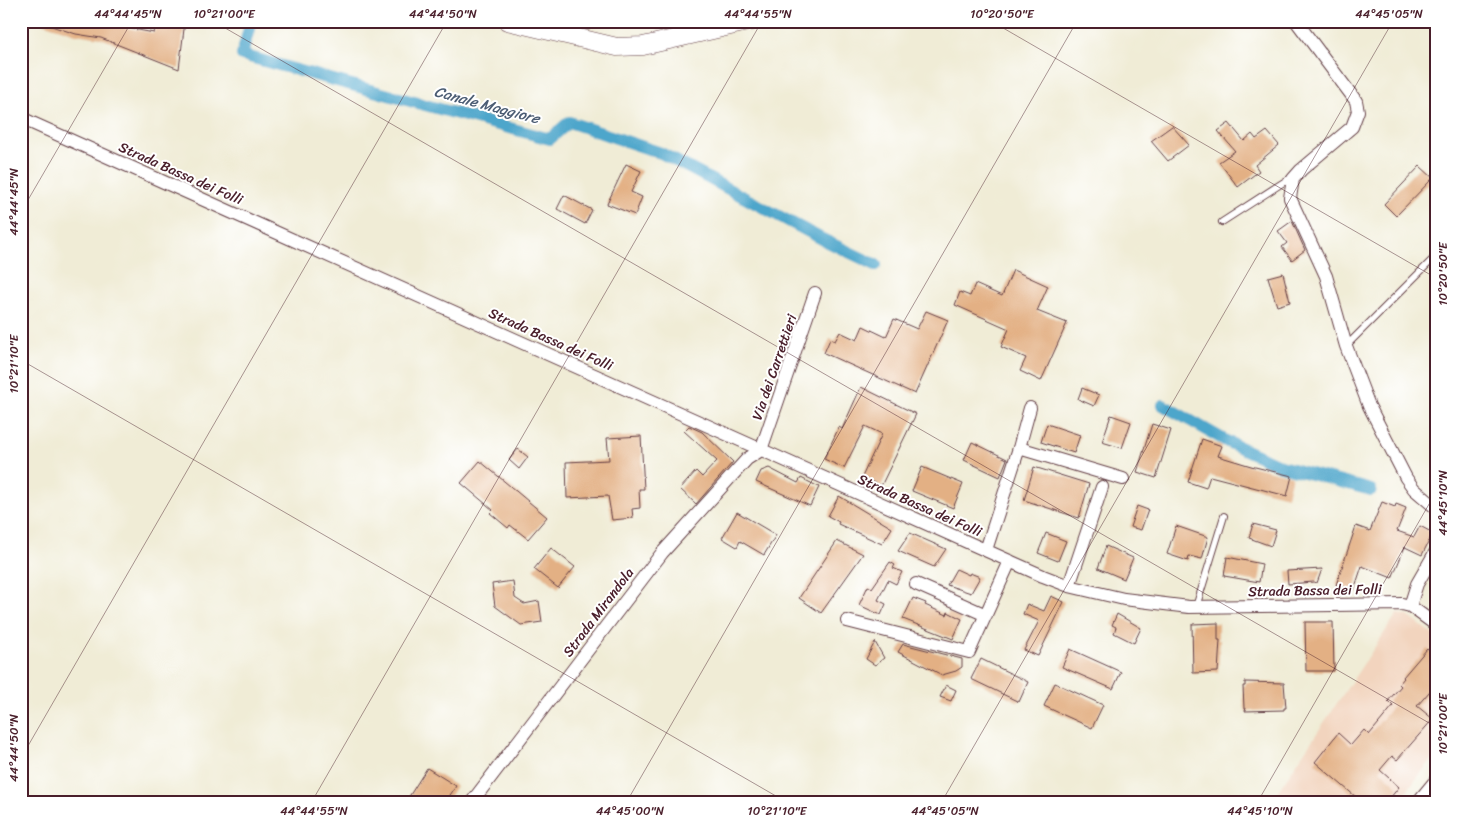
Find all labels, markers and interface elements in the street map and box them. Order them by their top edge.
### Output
text: 44°44'45"N [94,3,163,25]
text: 10°21'00"E [193,3,256,25]
text: 44°44'50"N [409,3,478,25]
text: 44°44'55"N [724,3,792,25]
text: 10°20'50"E [970,3,1035,25]
text: 44°45'05"N [1355,3,1424,25]
water label: Canale Maggiore [431,78,544,132]
street label: Strada Bassa dei Folli [115,135,248,213]
text: 44°44'45"N [3,167,25,236]
text: 10°20'50"E [1432,241,1454,306]
street label: Strada Bassa dei Folli [485,301,618,379]
street label: Via dei Carrettieri [745,310,805,424]
text: 10°21'10"E [3,333,25,393]
street label: Strada Bassa dei Folli [854,467,987,545]
text: 44°45'10"N [1432,470,1454,536]
street label: Strada Mirandola [556,562,641,662]
street label: Strada Bassa dei Folli [1248,577,1383,604]
text: 10°21'00"E [1432,692,1454,755]
text: 44°44'50"N [3,713,25,782]
text: 44°44'55"N [280,800,348,822]
text: 44°45'00"N [596,800,665,822]
text: 10°21'10"E [748,800,808,822]
text: 44°45'05"N [911,800,980,822]
text: 44°45'10"N [1227,800,1293,822]

